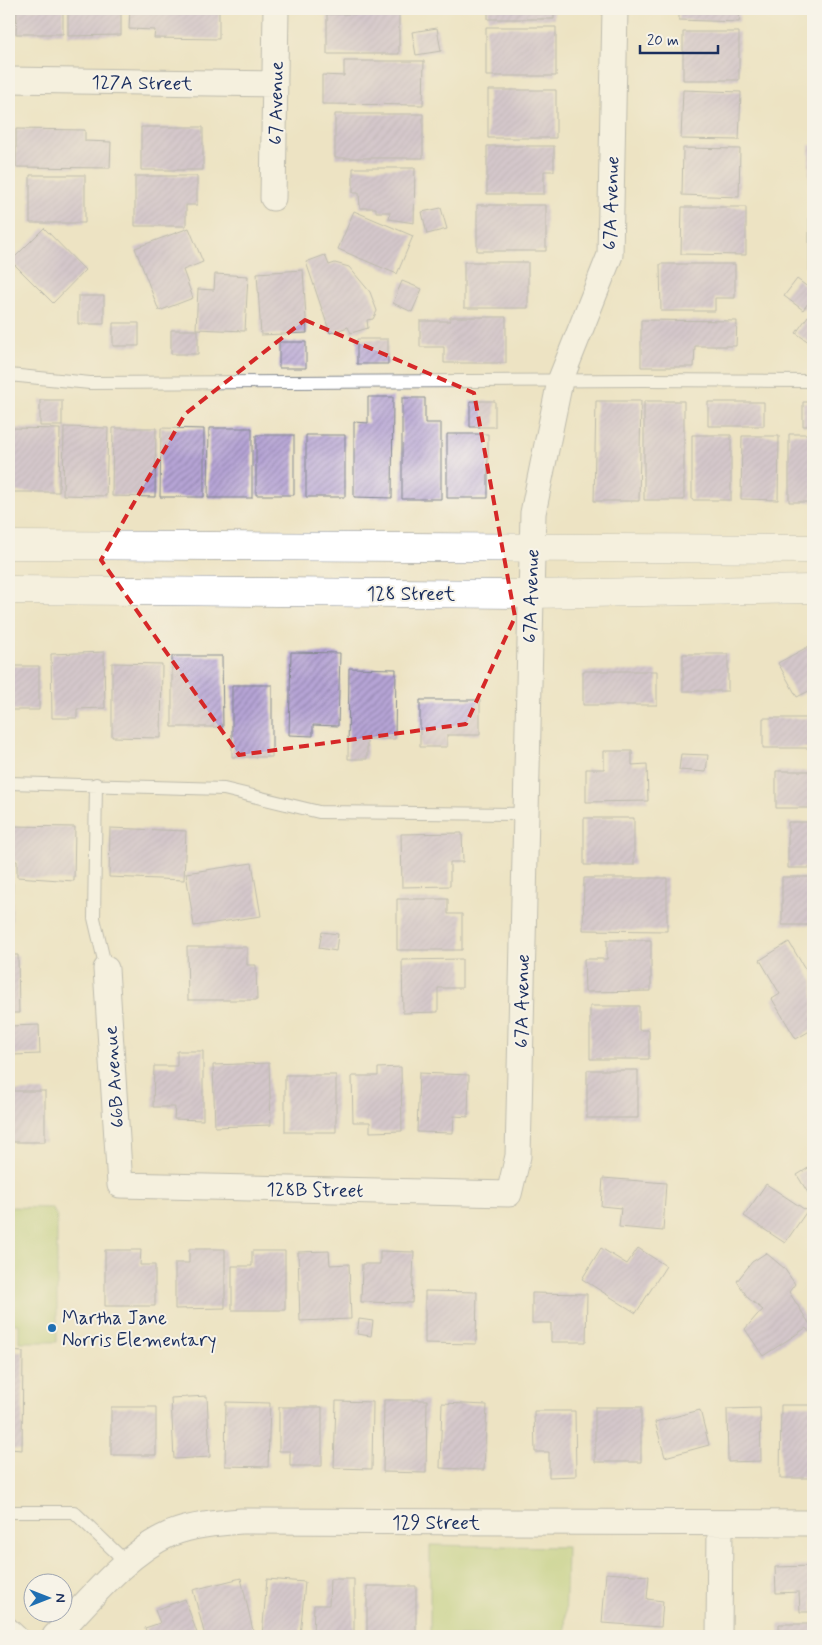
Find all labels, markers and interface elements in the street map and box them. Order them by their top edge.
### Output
scale bar [640,22,717,54]
text: 20 m [647,31,679,51]
street label: 67 Avenue [263,61,290,145]
street label: 127A Street [91,70,193,97]
street label: 67A Avenue [597,156,626,250]
street label: 67A Avenue [517,549,546,643]
street label: 128 Street [367,582,455,607]
street label: 67A Avenue [509,954,536,1048]
street label: 66B Avenue [98,1025,131,1129]
street label: 128B Street [266,1177,364,1204]
place label: Martha Jane Norris Elementary [62,1306,217,1354]
marker: Martha Jane Norris Elementary [46,1322,58,1334]
street label: 129 Street [392,1511,480,1536]
north arrow [22,1572,72,1622]
text: N [51,1593,69,1603]

